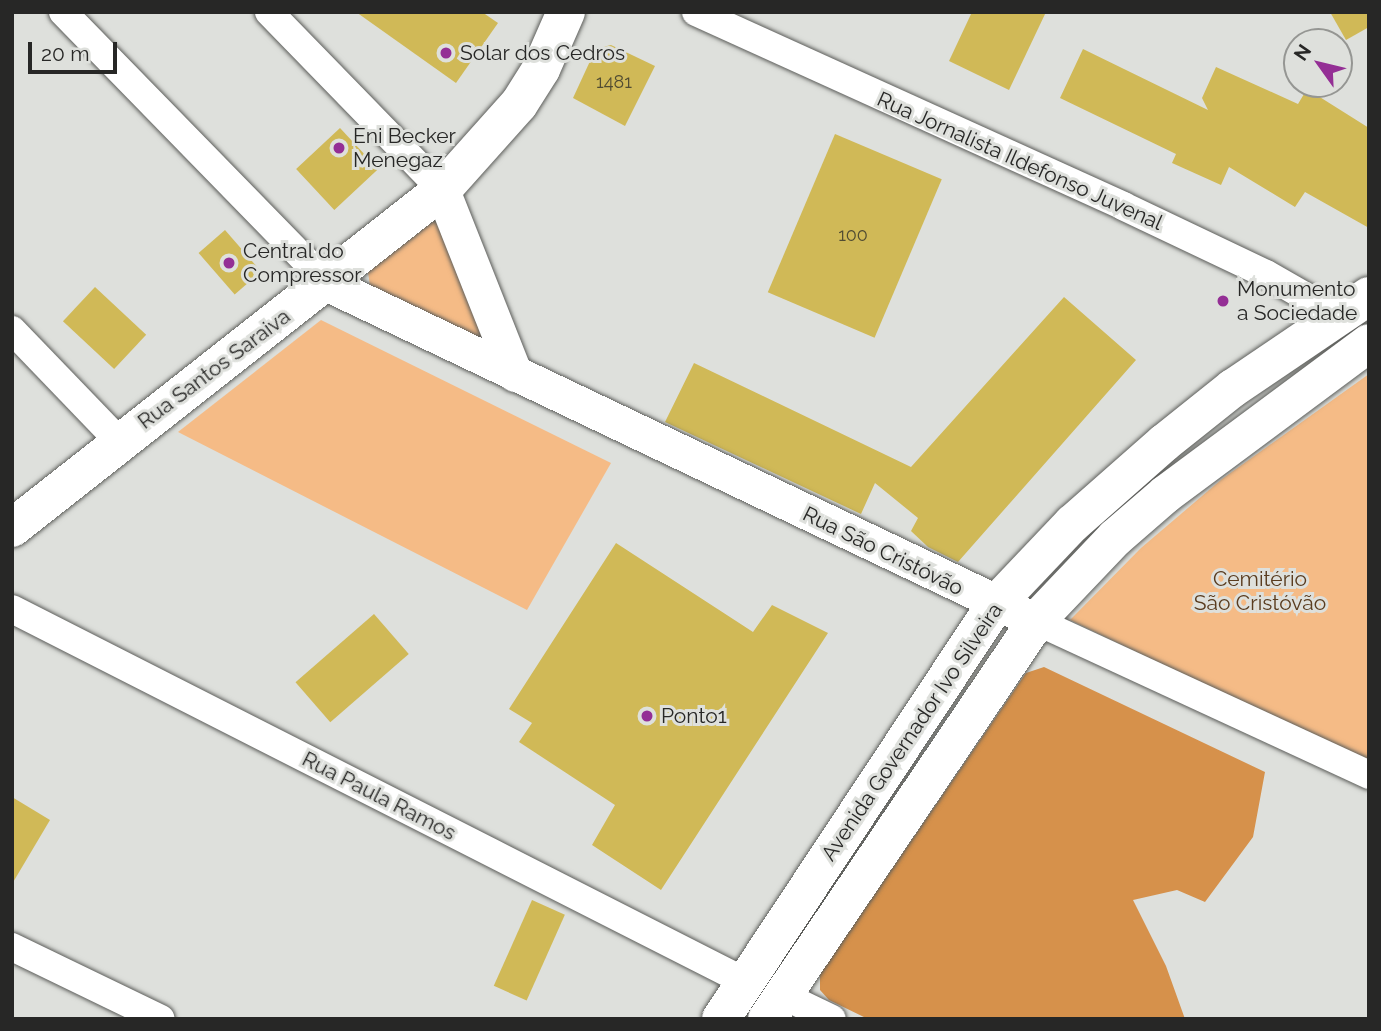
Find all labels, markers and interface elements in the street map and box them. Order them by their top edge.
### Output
scale bar [32,28,121,72]
north arrow [1283,28,1353,98]
place label: Solar dos Cedros [460,40,626,66]
text: N [1289,40,1315,65]
text: 20 m [41,41,89,66]
marker: Solar dos Cedros [438,45,454,61]
house number: 1481 [596,71,632,93]
street label: Rua Jornalista Ildefonso Juvenal [873,86,1167,236]
place label: Eni Becker Menegaz [353,123,456,173]
marker: Eni Becker Menegaz [331,140,347,156]
house number: 100 [838,224,868,246]
place label: Central do Compressor [243,238,362,288]
marker: Central do Compressor [221,255,237,271]
place label: Monumento a Sociedade [1237,276,1357,326]
marker: Monumento a Sociedade [1215,293,1231,309]
street label: Rua Santos Saraiva [133,304,295,434]
street label: Rua São Cristóvão [799,501,967,601]
park label: Cemitério São Cristóvão [1194,566,1326,616]
street label: Avenida Governador Ivo Silveira [816,598,1008,866]
place label: Ponto1 [661,703,727,729]
marker: Ponto1 [639,708,655,724]
street label: Rua Paula Ramos [298,746,460,846]

